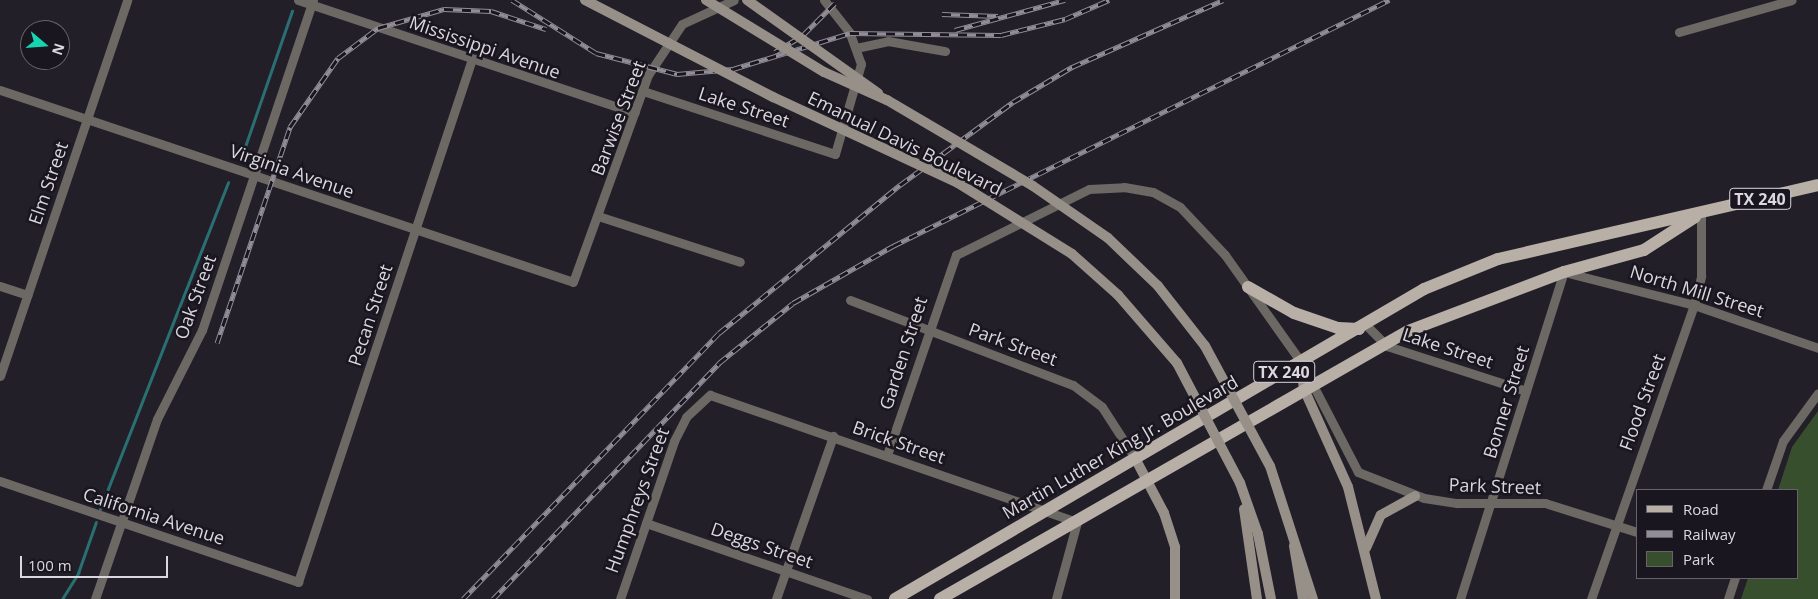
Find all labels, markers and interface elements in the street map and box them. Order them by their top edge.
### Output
street label: Mississippi Avenue [407,11,563,83]
north arrow [20,20,70,70]
text: N [48,41,70,58]
street label: Barwise Street [586,58,650,178]
street label: Lake Street [696,82,792,132]
street label: Emanual Davis Boulevard [804,87,1006,199]
street label: Elm Street [24,139,72,227]
street label: Virginia Avenue [227,140,357,202]
road number: TX 240 [1729,185,1791,212]
street label: Oak Street [170,252,220,342]
street label: North Mill Street [1628,260,1766,322]
street label: Pecan Street [343,261,397,369]
street label: Garden Street [875,294,931,412]
street label: Park Street [966,318,1060,370]
street label: Lake Street [1400,323,1496,373]
street label: Bonner Street [1479,343,1533,461]
street label: Flood Street [1615,351,1669,453]
road number: TX 240 [1253,358,1315,386]
street label: Martin Luther King Jr. Boulevard [998,371,1242,523]
street label: Brick Street [850,416,948,468]
street label: Humphreys Street [601,424,673,576]
street label: Park Street [1448,474,1542,498]
street label: California Avenue [80,483,228,549]
legend [1636,489,1798,579]
text: Road [1683,499,1719,519]
street label: Deggs Street [708,517,816,573]
text: Railway [1683,524,1736,544]
scale bar [22,546,170,578]
text: Park [1683,549,1714,569]
text: 100 m [28,555,72,575]

